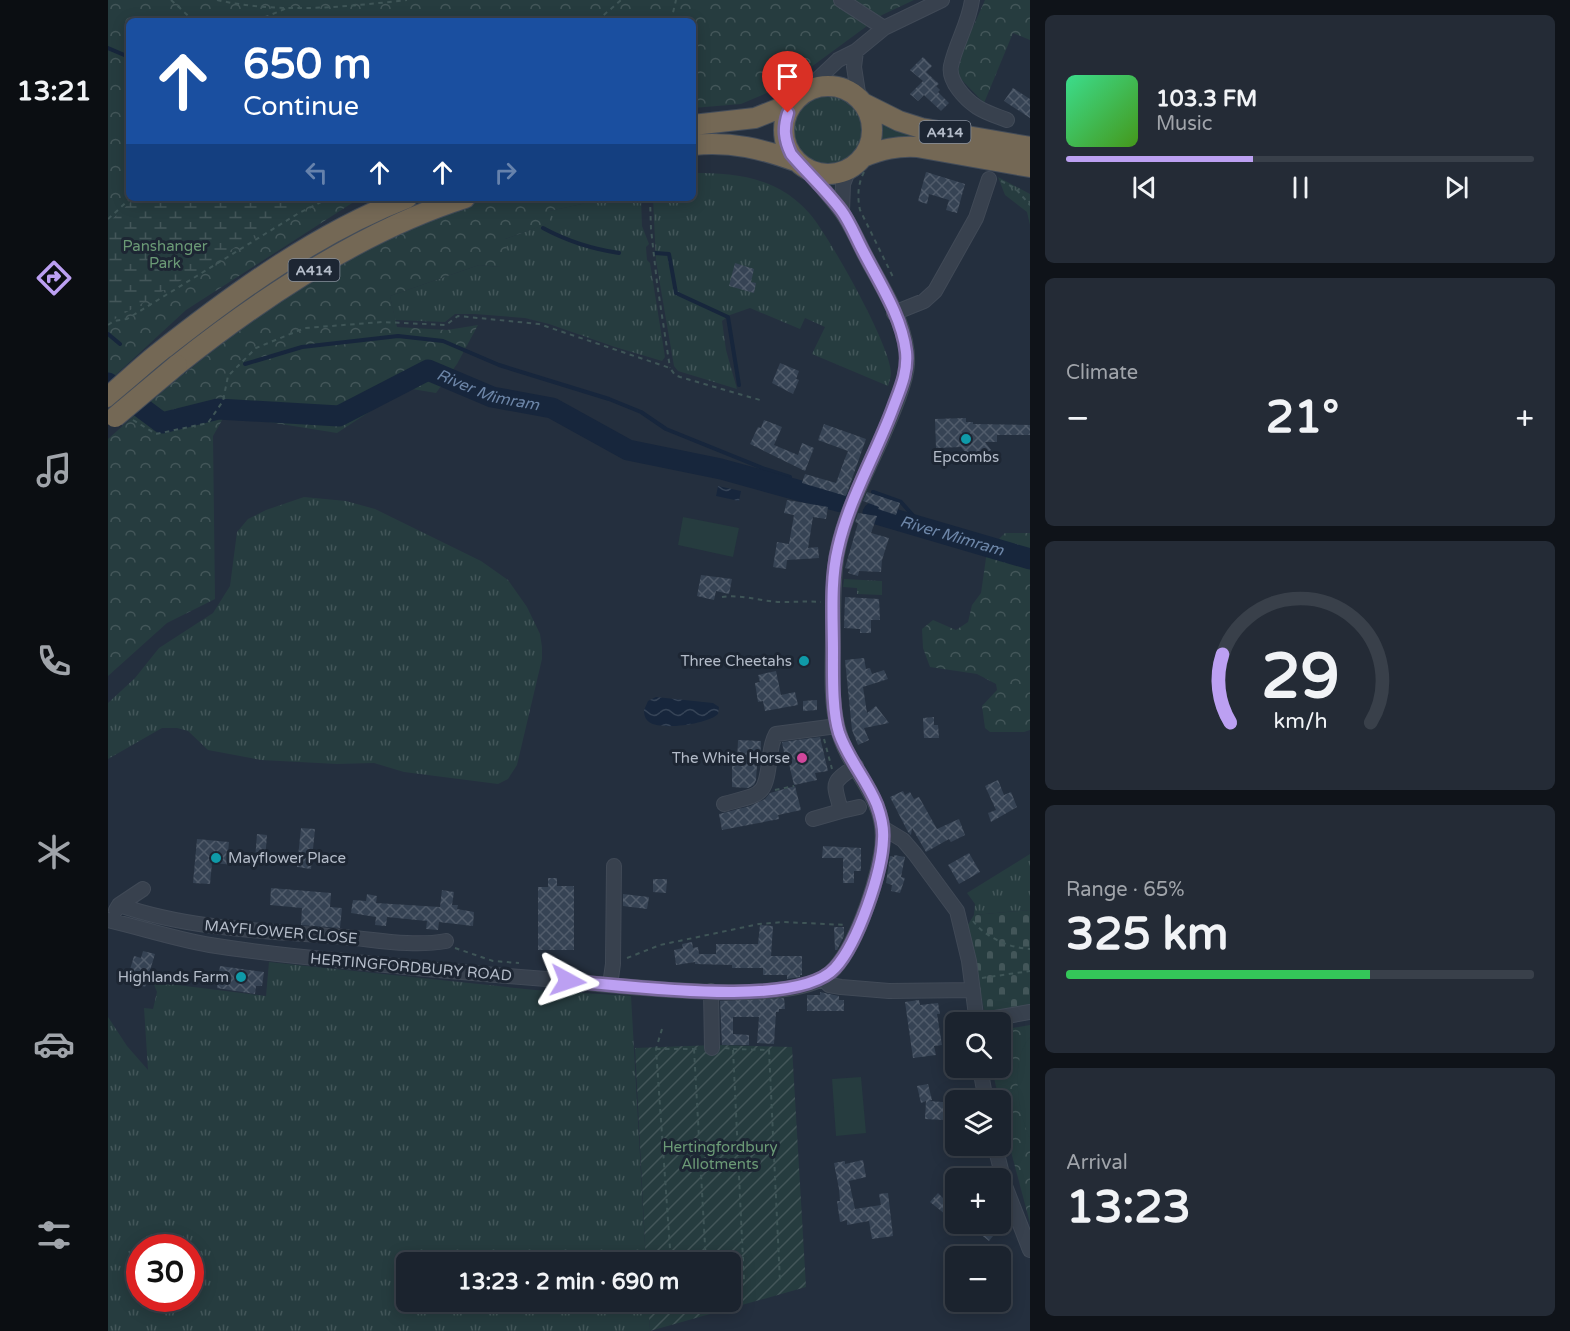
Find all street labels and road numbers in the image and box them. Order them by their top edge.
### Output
road number: A414 [920,121,970,143]
road number: A414 [288,259,340,281]
street label: MAYFLOWER CLOSE [204,916,358,948]
street label: HERTINGFORDBURY ROAD [309,949,513,985]

